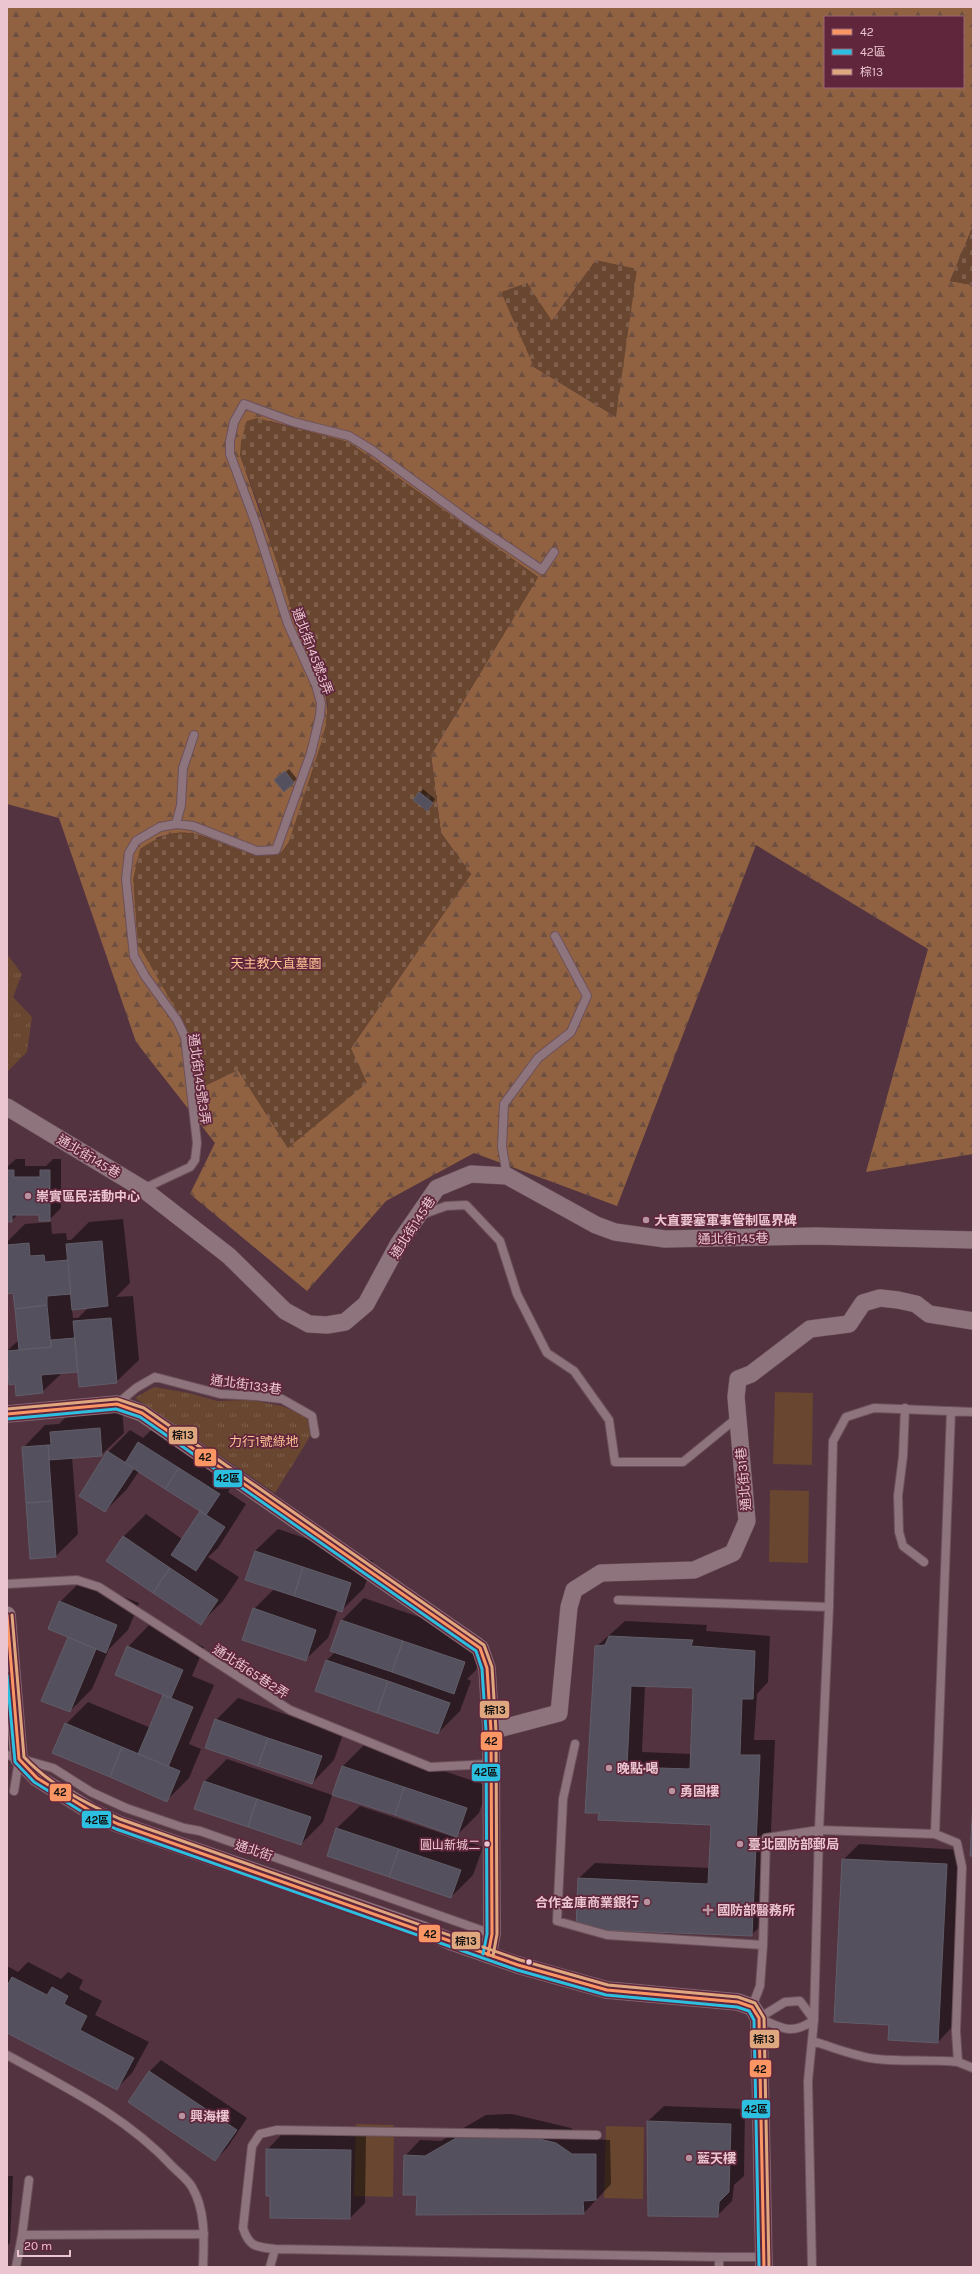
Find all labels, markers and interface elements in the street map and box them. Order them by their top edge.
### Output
legend [824,16,964,88]
text: 42 [860,25,874,39]
text: 42區 [860,45,886,59]
text: 棕13 [860,65,883,79]
street label: 通北街145號3弄 [289,606,336,697]
park label: 天主教大直墓園 [230,956,322,971]
street label: 通北街145號3弄 [186,1033,213,1125]
street label: 通北街145巷 [54,1132,123,1181]
place label: 崇實區民活動中心 [36,1189,140,1204]
marker: 崇實區民活動中心 [23,1191,33,1201]
street label: 通北街145巷 [387,1193,438,1261]
place label: 大直要塞軍事管制區界碑 [654,1213,797,1228]
marker: 大直要塞軍事管制區界碑 [641,1215,651,1225]
street label: 通北街145巷 [697,1230,769,1247]
street label: 通北街133巷 [209,1372,282,1397]
line badge: 棕13 [168,1426,198,1445]
text: 棕13 [172,1429,194,1442]
park label: 力行1號綠地 [229,1434,299,1449]
street label: 通北街31巷 [733,1446,754,1511]
line badge: 42 [194,1448,217,1467]
text: 42 [198,1451,212,1464]
line badge: 42區 [213,1469,243,1488]
text: 42區 [216,1472,240,1485]
street label: 通北街65巷2弄 [210,1641,291,1701]
line badge: 棕13 [479,1700,510,1719]
text: 棕13 [484,1704,506,1717]
line badge: 42 [480,1731,503,1751]
text: 42 [484,1735,498,1748]
place label: 晚點·喝 [617,1761,659,1776]
line badge: 42區 [471,1763,501,1782]
marker: 晚點·喝 [604,1763,614,1773]
text: 42區 [474,1766,498,1779]
line badge: 42 [49,1783,72,1802]
place label: 勇固樓 [680,1784,719,1799]
text: 42 [53,1786,67,1799]
marker: 勇固樓 [667,1786,677,1796]
line badge: 42區 [81,1810,112,1829]
text: 42區 [85,1814,109,1827]
street label: 通北街 [233,1837,275,1864]
place label: 臺北國防部郵局 [748,1837,839,1852]
place label: 圓山新城二 [420,1838,480,1852]
marker: 圓山新城二 [482,1839,492,1849]
marker: 臺北國防部郵局 [735,1839,745,1849]
place label: 合作金庫商業銀行 [535,1895,639,1910]
marker: 合作金庫商業銀行 [642,1897,652,1907]
place label: 國防部醫務所 [717,1903,795,1918]
marker: 國防部醫務所 [702,1904,714,1916]
line badge: 42 [418,1924,441,1943]
text: 42 [423,1928,437,1941]
line badge: 棕13 [451,1931,481,1950]
text: 棕13 [455,1935,477,1948]
unlabelled marker [524,1957,534,1967]
line badge: 棕13 [749,2029,780,2049]
text: 棕13 [753,2033,775,2046]
line badge: 42 [749,2059,772,2078]
text: 42 [753,2063,767,2076]
line badge: 42區 [741,2099,771,2119]
text: 42區 [744,2103,768,2116]
place label: 興海樓 [190,2109,229,2124]
marker: 興海樓 [177,2111,187,2121]
place label: 藍天樓 [697,2151,736,2166]
marker: 藍天樓 [684,2153,694,2163]
scale bar [18,2232,70,2258]
text: 20 m [24,2239,52,2253]

